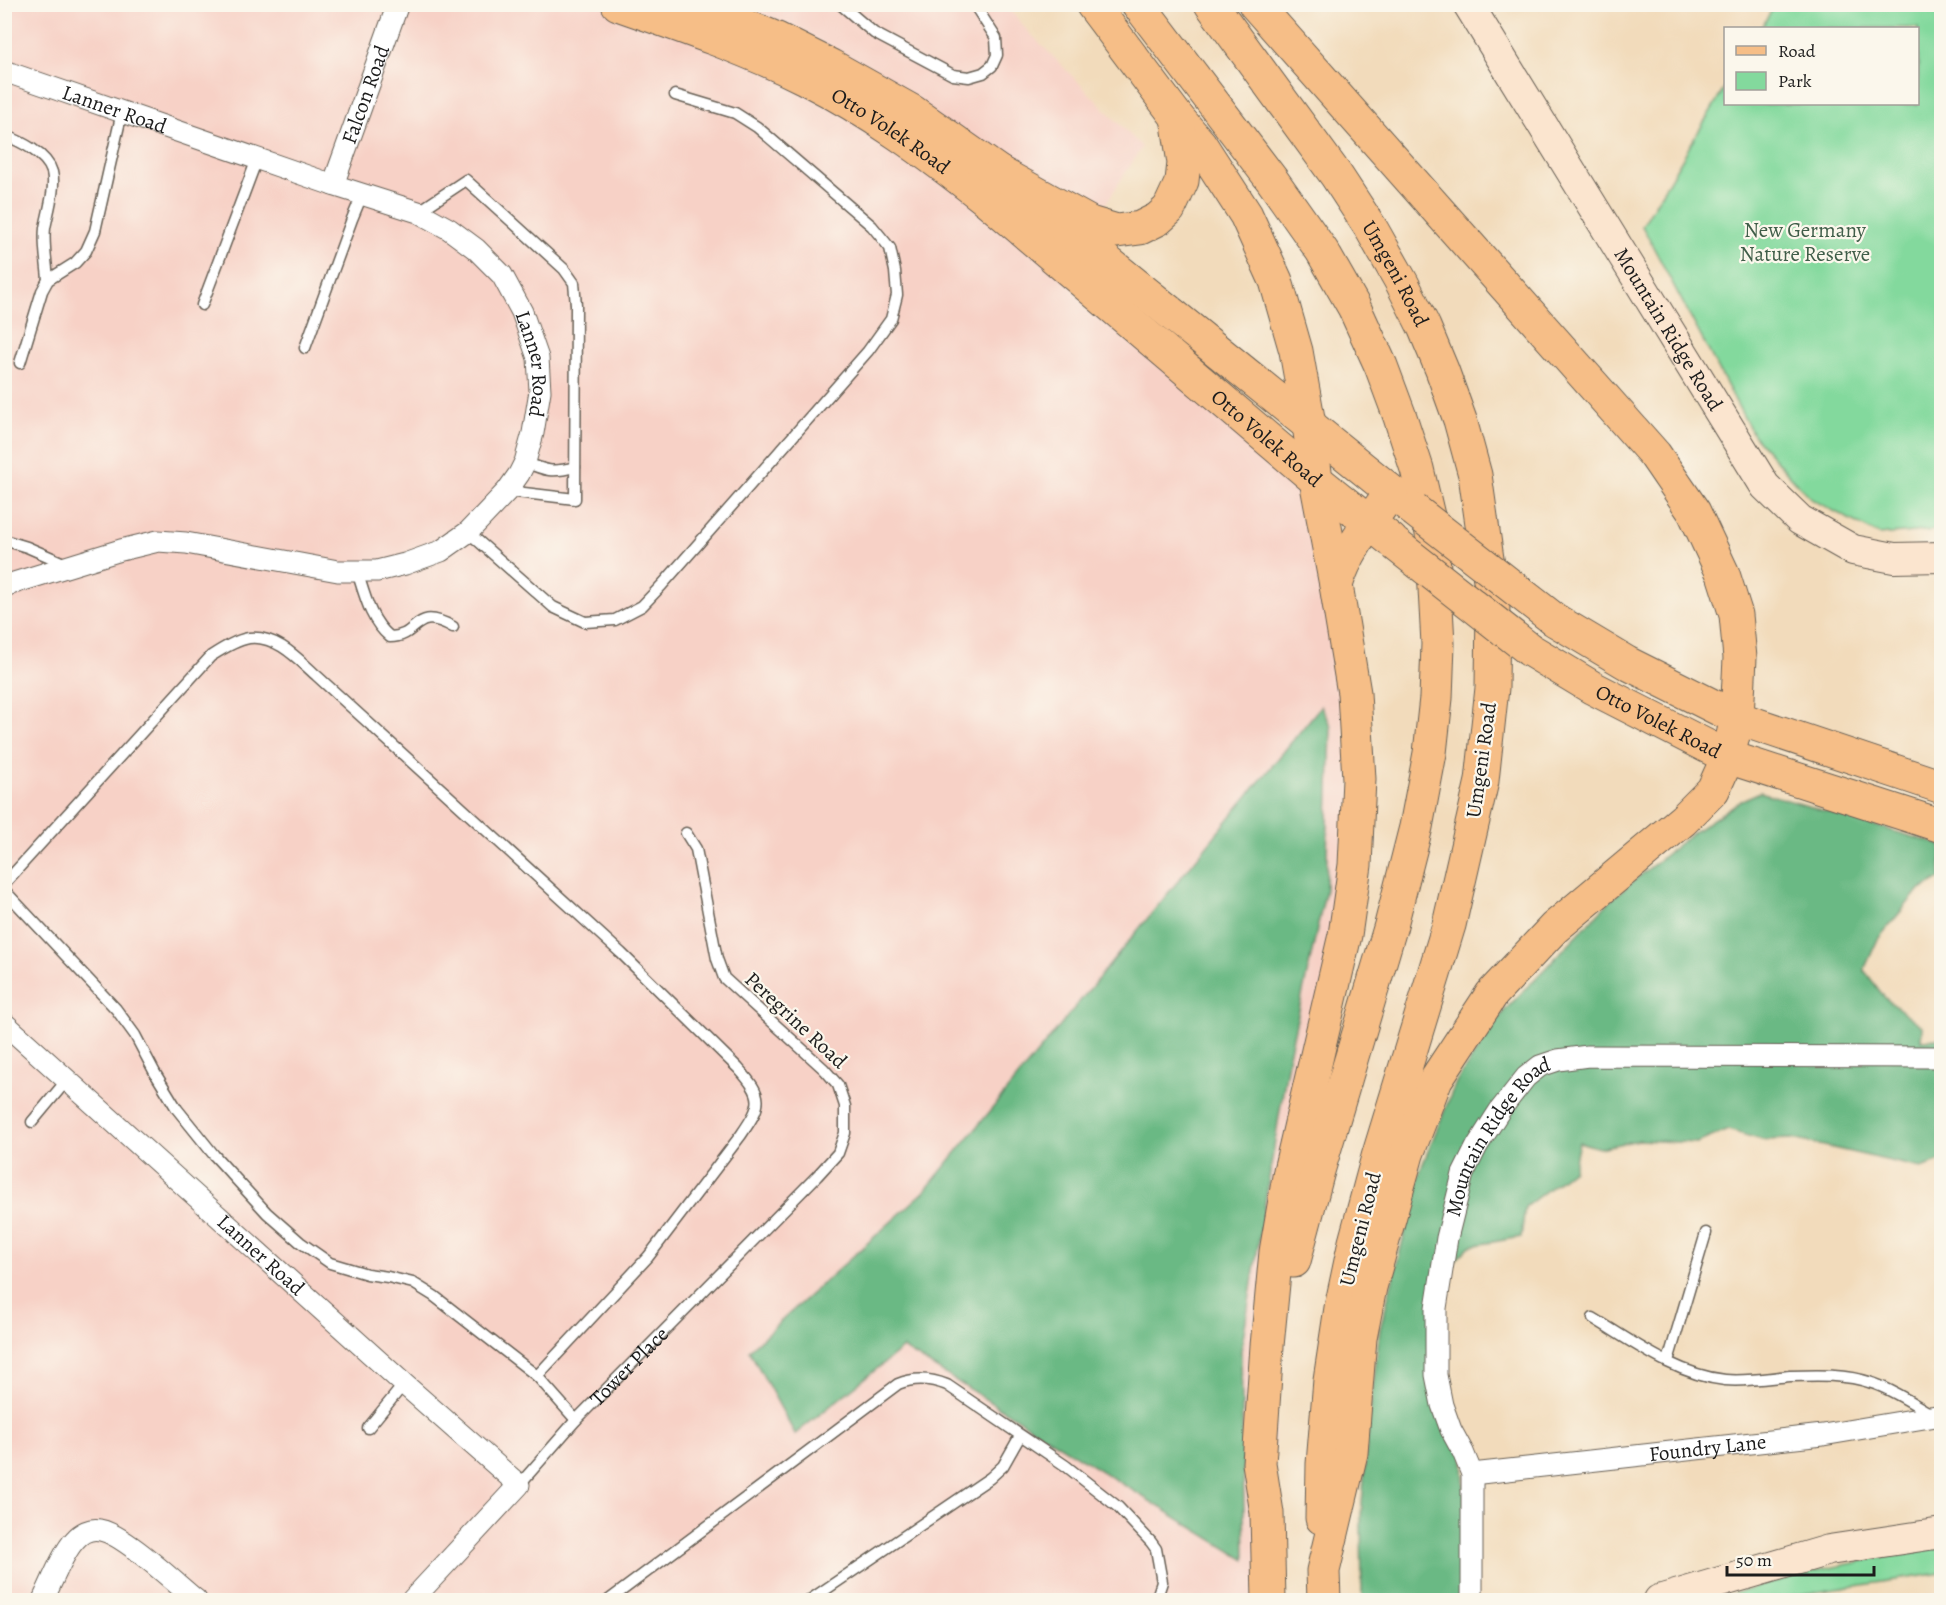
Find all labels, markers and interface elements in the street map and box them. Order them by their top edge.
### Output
legend [1724,27,1919,105]
text: Road [1778,39,1816,63]
street label: Falcon Road [335,41,396,148]
text: Park [1778,69,1812,93]
street label: Lanner Road [59,78,171,141]
street label: Otto Volek Road [826,81,957,181]
street label: Umgeni Road [1355,215,1436,332]
park label: New Germany Nature Reserve [1740,216,1870,268]
street label: Mountain Ridge Road [1607,242,1730,417]
street label: Lanner Road [509,307,555,420]
street label: Otto Volek Road [1205,383,1329,494]
street label: Otto Volek Road [1591,678,1727,766]
street label: Umgeni Road [1459,700,1503,820]
street label: Peregrine Road [739,965,854,1075]
street label: Mountain Ridge Road [1439,1049,1554,1219]
street label: Umgeni Road [1332,1168,1388,1289]
street label: Lanner Road [211,1208,311,1302]
street label: Tower Place [584,1320,675,1412]
street label: Foundry Lane [1647,1427,1768,1468]
scale bar [1727,1539,1874,1577]
text: 50 m [1736,1548,1772,1572]

